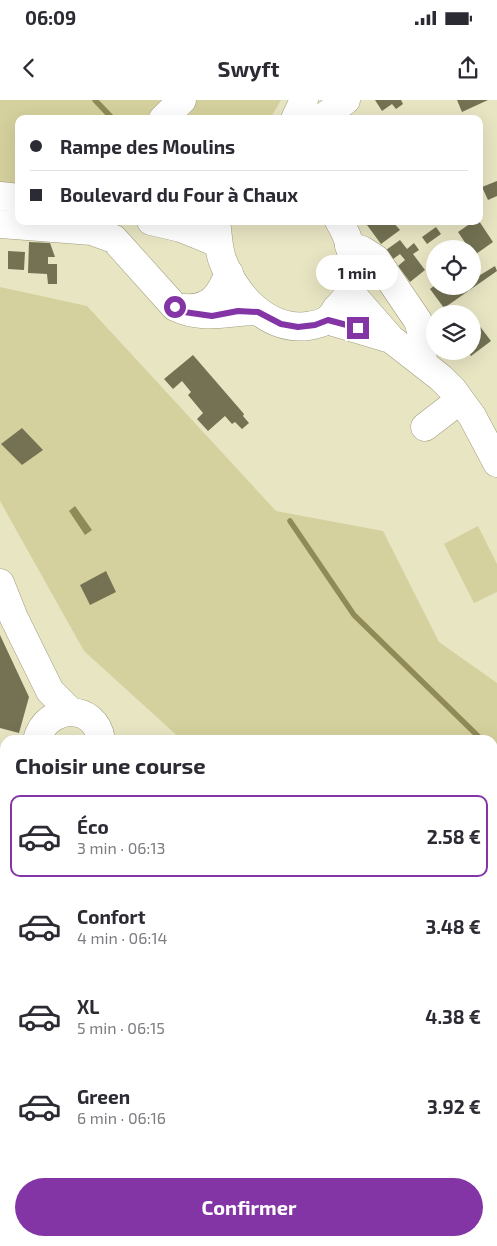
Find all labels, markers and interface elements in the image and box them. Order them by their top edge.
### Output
text: 06:09 [25,6,76,29]
icon: back [15,54,43,82]
icon: share [454,54,482,82]
text: Swyft [218,55,279,81]
text: Rampe des Moulins [60,135,235,158]
text: Boulevard du Four à Chaux [60,183,298,206]
map controls [426,240,481,360]
button: locate [426,240,481,295]
callout: 1 min [317,256,399,290]
text: 1 min [338,263,376,282]
route start [164,296,186,318]
button: layers [426,305,481,360]
route end [347,317,369,339]
text: Choisir une course [15,752,206,778]
icon: car [17,814,62,859]
text: Éco [77,815,109,838]
text: 2.58 € [427,825,481,848]
text: 3 min · 06:13 [77,838,166,857]
icon: car [17,904,62,949]
text: Confort [77,905,145,928]
text: 3.48 € [425,915,481,938]
text: 4 min · 06:14 [77,928,167,947]
icon: car [17,994,62,1039]
text: XL [77,995,99,1018]
text: 4.38 € [425,1005,481,1028]
text: 5 min · 06:15 [77,1018,165,1037]
icon: car [17,1084,62,1129]
text: Green [77,1085,130,1108]
text: 3.92 € [427,1095,481,1118]
text: 6 min · 06:16 [77,1108,166,1127]
button: Confirmer [15,1178,483,1236]

